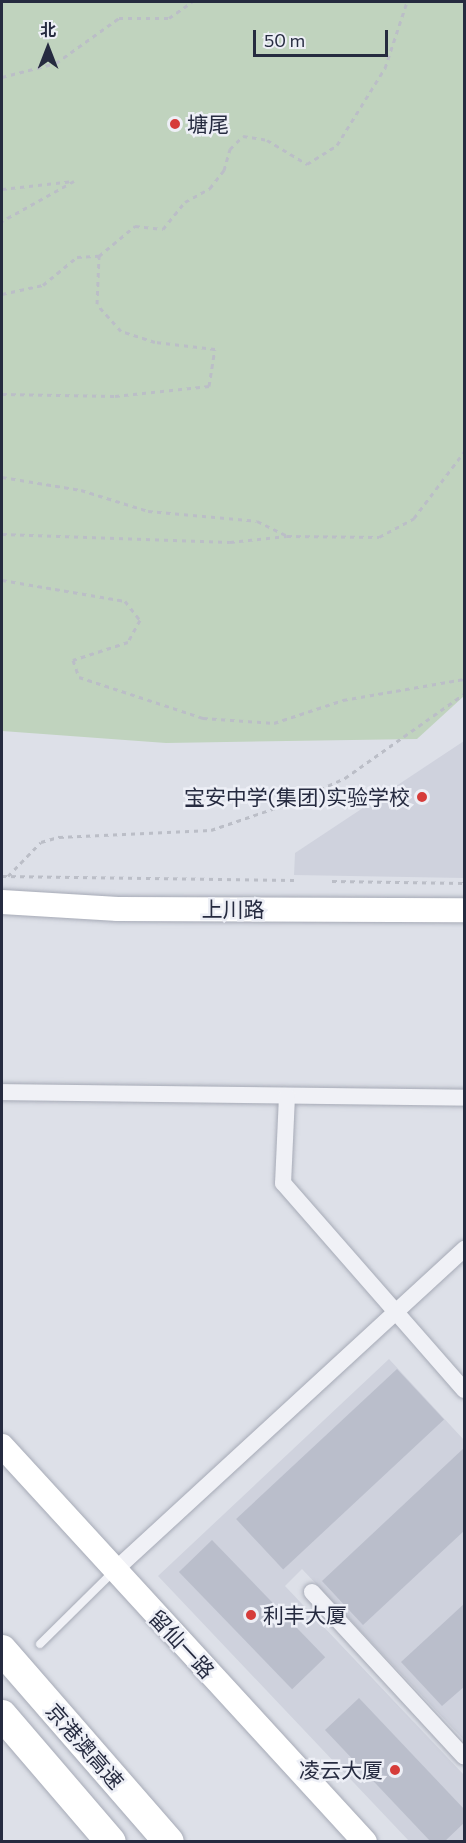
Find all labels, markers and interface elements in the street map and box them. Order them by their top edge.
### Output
north arrow [18,18,78,78]
scale bar [256,18,391,56]
text: 北 [40,20,56,39]
text: 50 m [264,29,305,51]
place label: 塘尾 [187,111,229,137]
marker: 塘尾 [168,117,182,131]
place label: 宝安中学(集团)实验学校 [184,784,410,810]
marker: 宝安中学(集团)实验学校 [415,790,429,804]
street label: 上川路 [202,896,264,922]
place label: 利丰大厦 [263,1602,347,1628]
street label: 留仙一路 [144,1605,220,1683]
marker: 利丰大厦 [244,1608,258,1622]
street label: 京港澳高速 [41,1698,129,1794]
place label: 凌云大厦 [299,1757,383,1783]
marker: 凌云大厦 [388,1763,402,1777]

